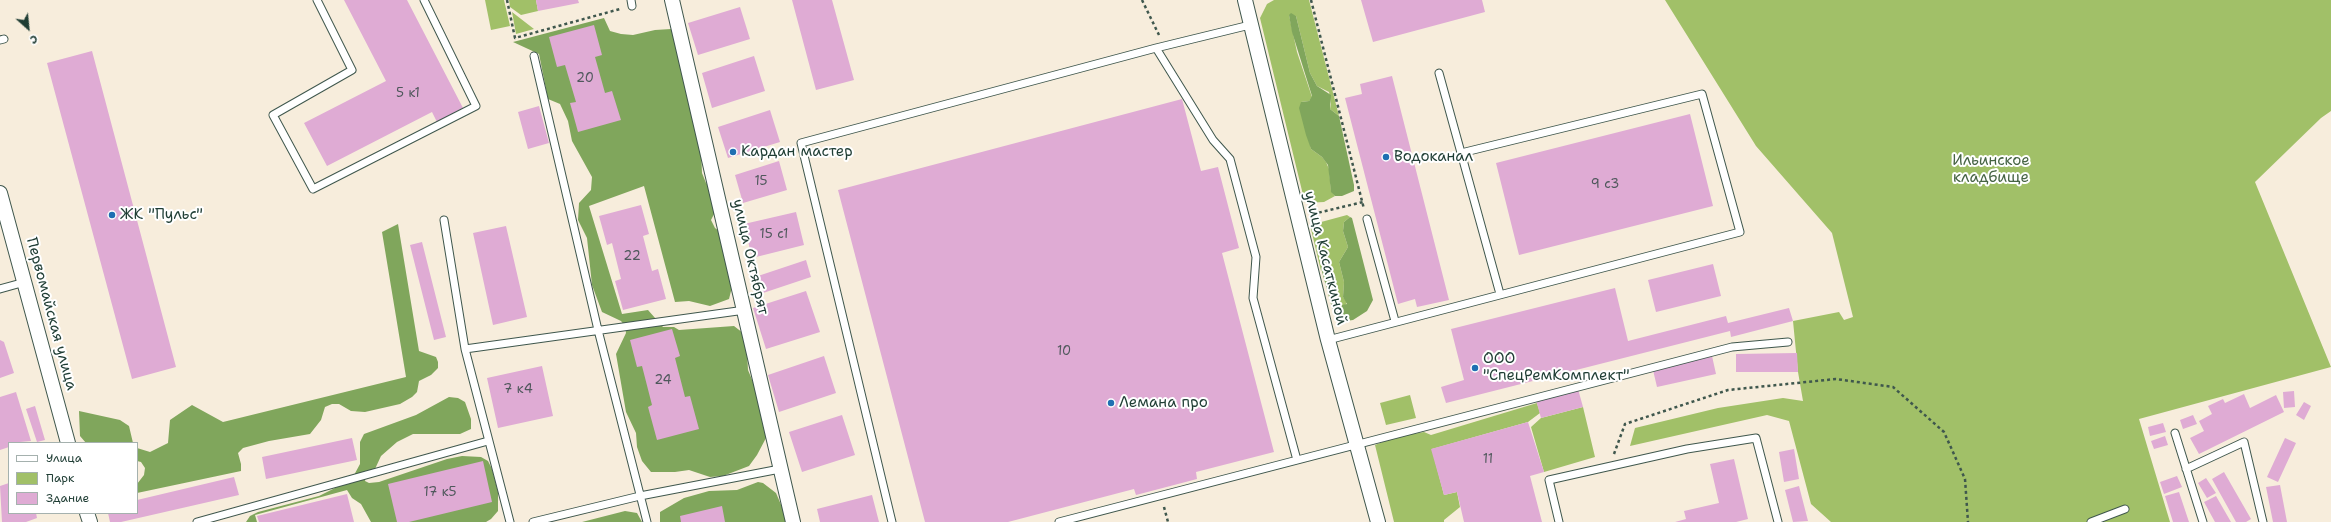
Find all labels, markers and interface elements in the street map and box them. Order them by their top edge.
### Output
north arrow [8,8,48,48]
text: С [27,31,40,47]
house number: 20 [576,71,594,87]
house number: 5 к1 [396,86,420,102]
place label: Кардан мастер [741,143,853,161]
marker: Кардан мастер [728,147,738,157]
place label: Водоканал [1394,148,1473,166]
marker: Водоканал [1381,152,1391,162]
park label: Ильинское кладбище [1952,152,2030,187]
house number: 15 [754,174,768,190]
house number: 9 с3 [1591,177,1619,193]
street label: улица Касаткиной [1300,189,1350,327]
street label: улица Октябрят [728,197,772,317]
place label: ЖК "Пульс" [120,206,203,224]
marker: ЖК "Пульс" [107,210,117,220]
house number: 15 с1 [760,227,788,243]
street label: Первомайская улица [22,236,80,392]
house number: 22 [623,249,641,265]
house number: 10 [1057,344,1071,360]
place label: ООО "СпецРемКомплект" [1483,350,1630,385]
marker: ООО "СпецРемКомплект" [1470,363,1480,373]
house number: 24 [654,373,672,389]
house number: 7 к4 [503,382,533,398]
place label: Лемана про [1119,394,1208,412]
marker: Лемана про [1106,398,1116,408]
legend [8,442,138,514]
text: Улица [46,450,82,466]
house number: 11 [1483,452,1493,468]
text: Парк [46,470,74,486]
house number: 17 к5 [423,485,457,501]
text: Здание [46,490,89,506]

